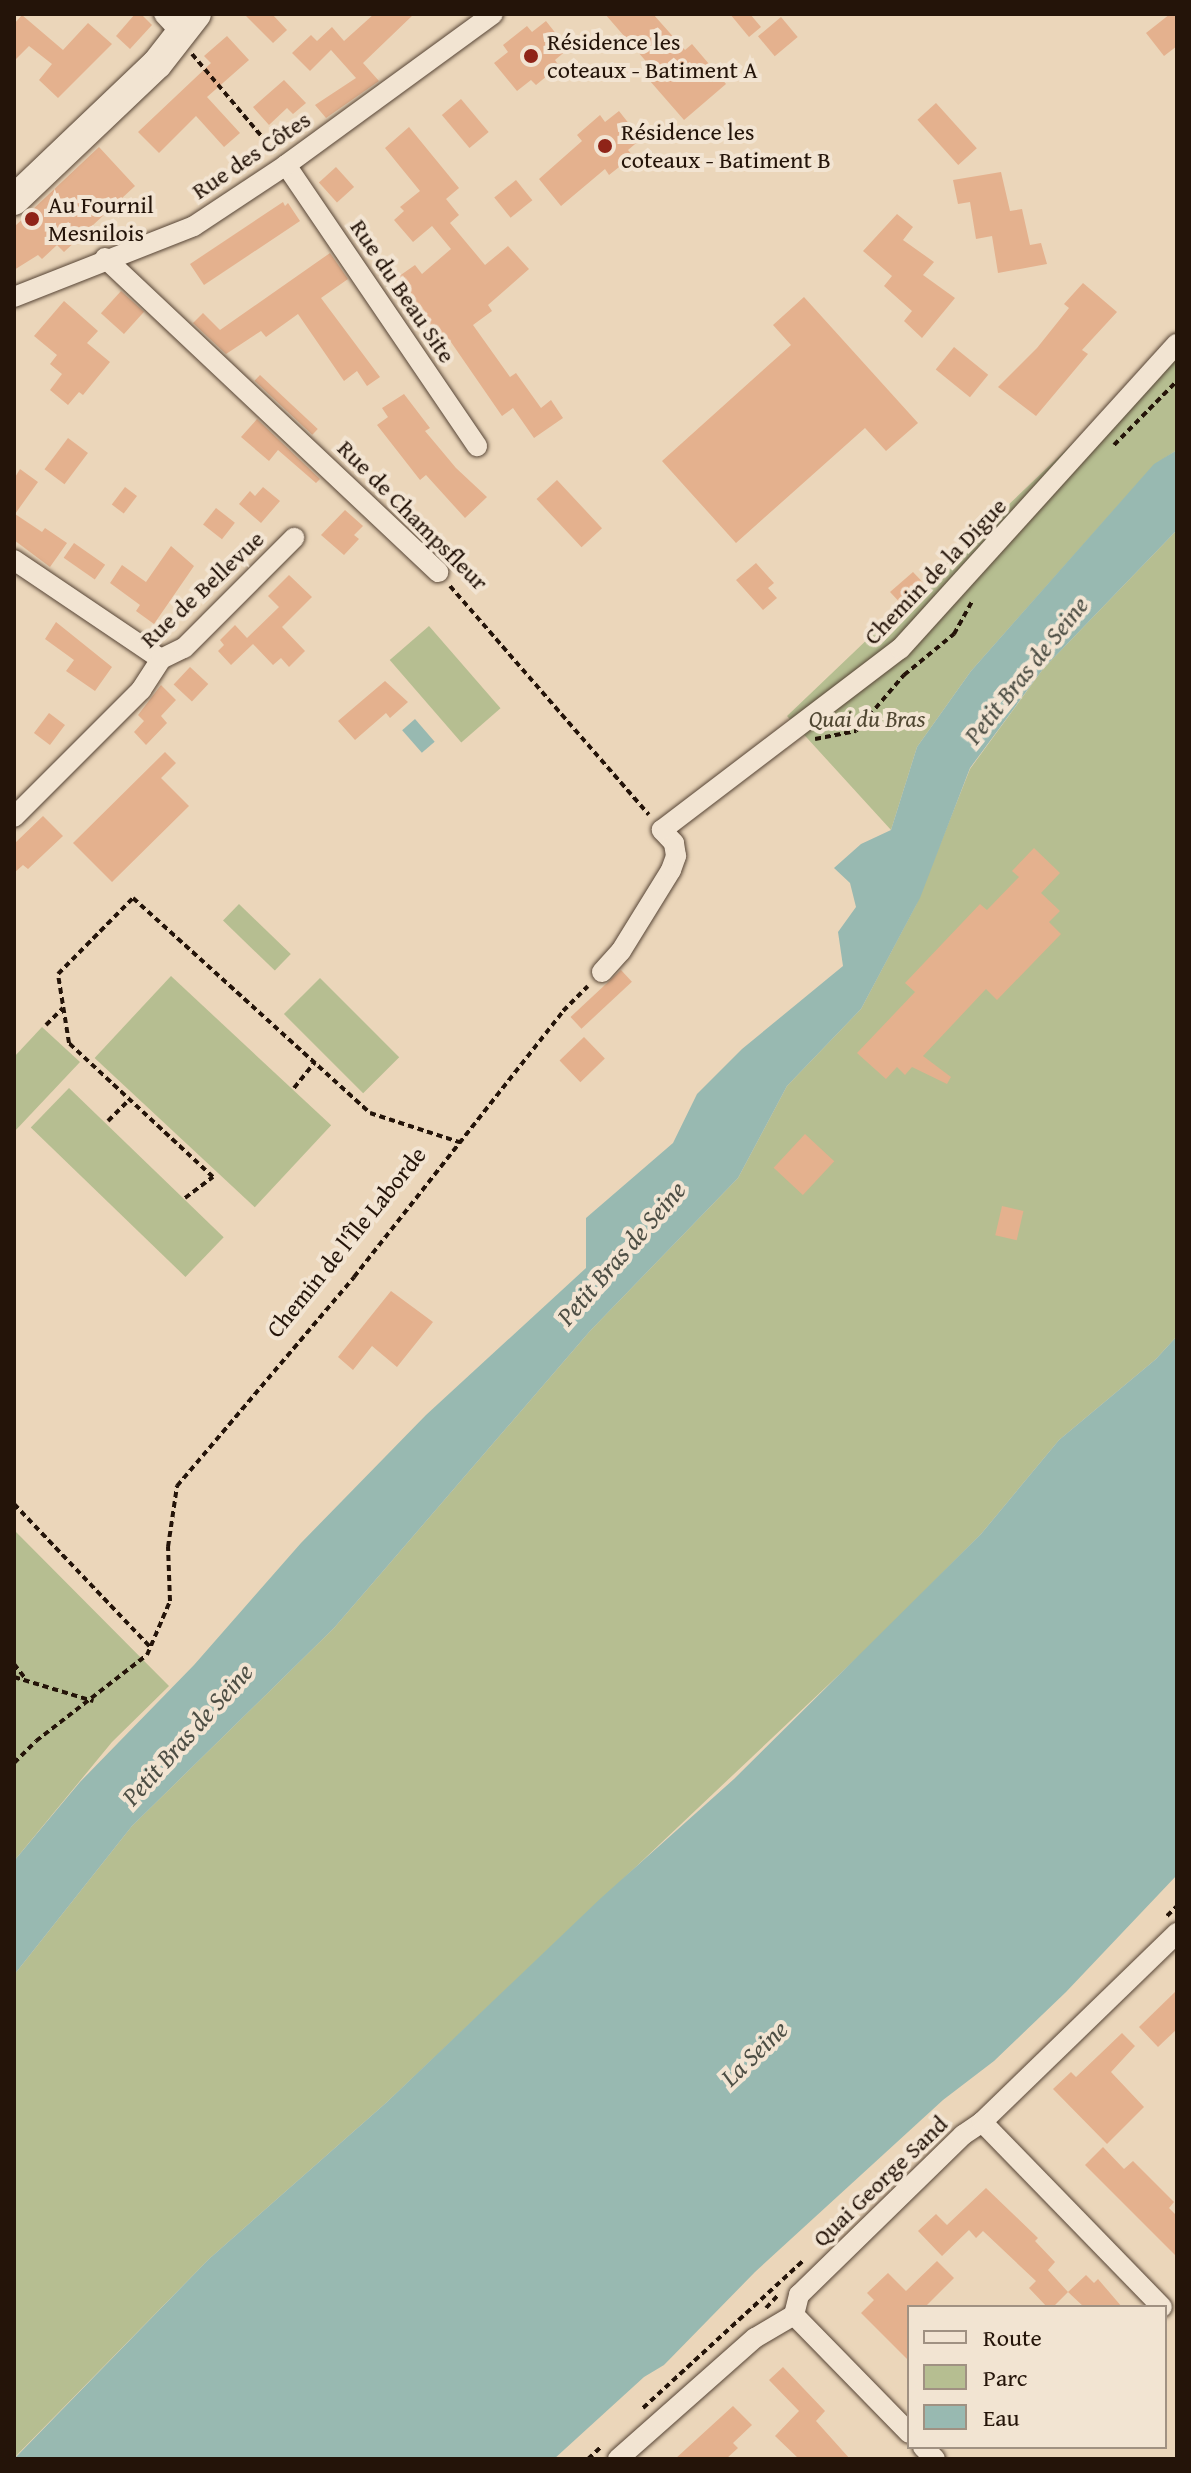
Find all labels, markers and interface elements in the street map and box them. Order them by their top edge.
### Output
place label: Résidence les coteaux - Batiment A [547,28,758,84]
marker: Résidence les coteaux - Batiment A [522,47,540,65]
street label: Rue des Côtes [186,105,316,205]
place label: Résidence les coteaux - Batiment B [621,118,831,174]
marker: Résidence les coteaux - Batiment B [596,137,614,155]
place label: Au Fournil Mesnilois [48,191,154,247]
marker: Au Fournil Mesnilois [23,210,41,228]
street label: Rue du Beau Site [344,214,462,368]
street label: Rue de Champsfleur [332,434,494,596]
street label: Chemin de la Digue [858,492,1012,650]
street label: Rue de Bellevue [134,524,270,654]
water label: Petit Bras de Seine [957,590,1095,750]
park label: Quai du Bras [809,705,925,733]
street label: Chemin de l'Île Laborde [260,1141,432,1343]
water label: Petit Bras de Seine [550,1175,692,1331]
water label: Petit Bras de Seine [115,1656,259,1812]
water label: La Seine [714,2013,794,2093]
street label: Quai George Sand [807,2109,953,2253]
legend [907,2305,1167,2449]
text: Route [983,2320,1042,2355]
text: Parc [983,2360,1027,2395]
text: Eau [983,2400,1019,2435]

